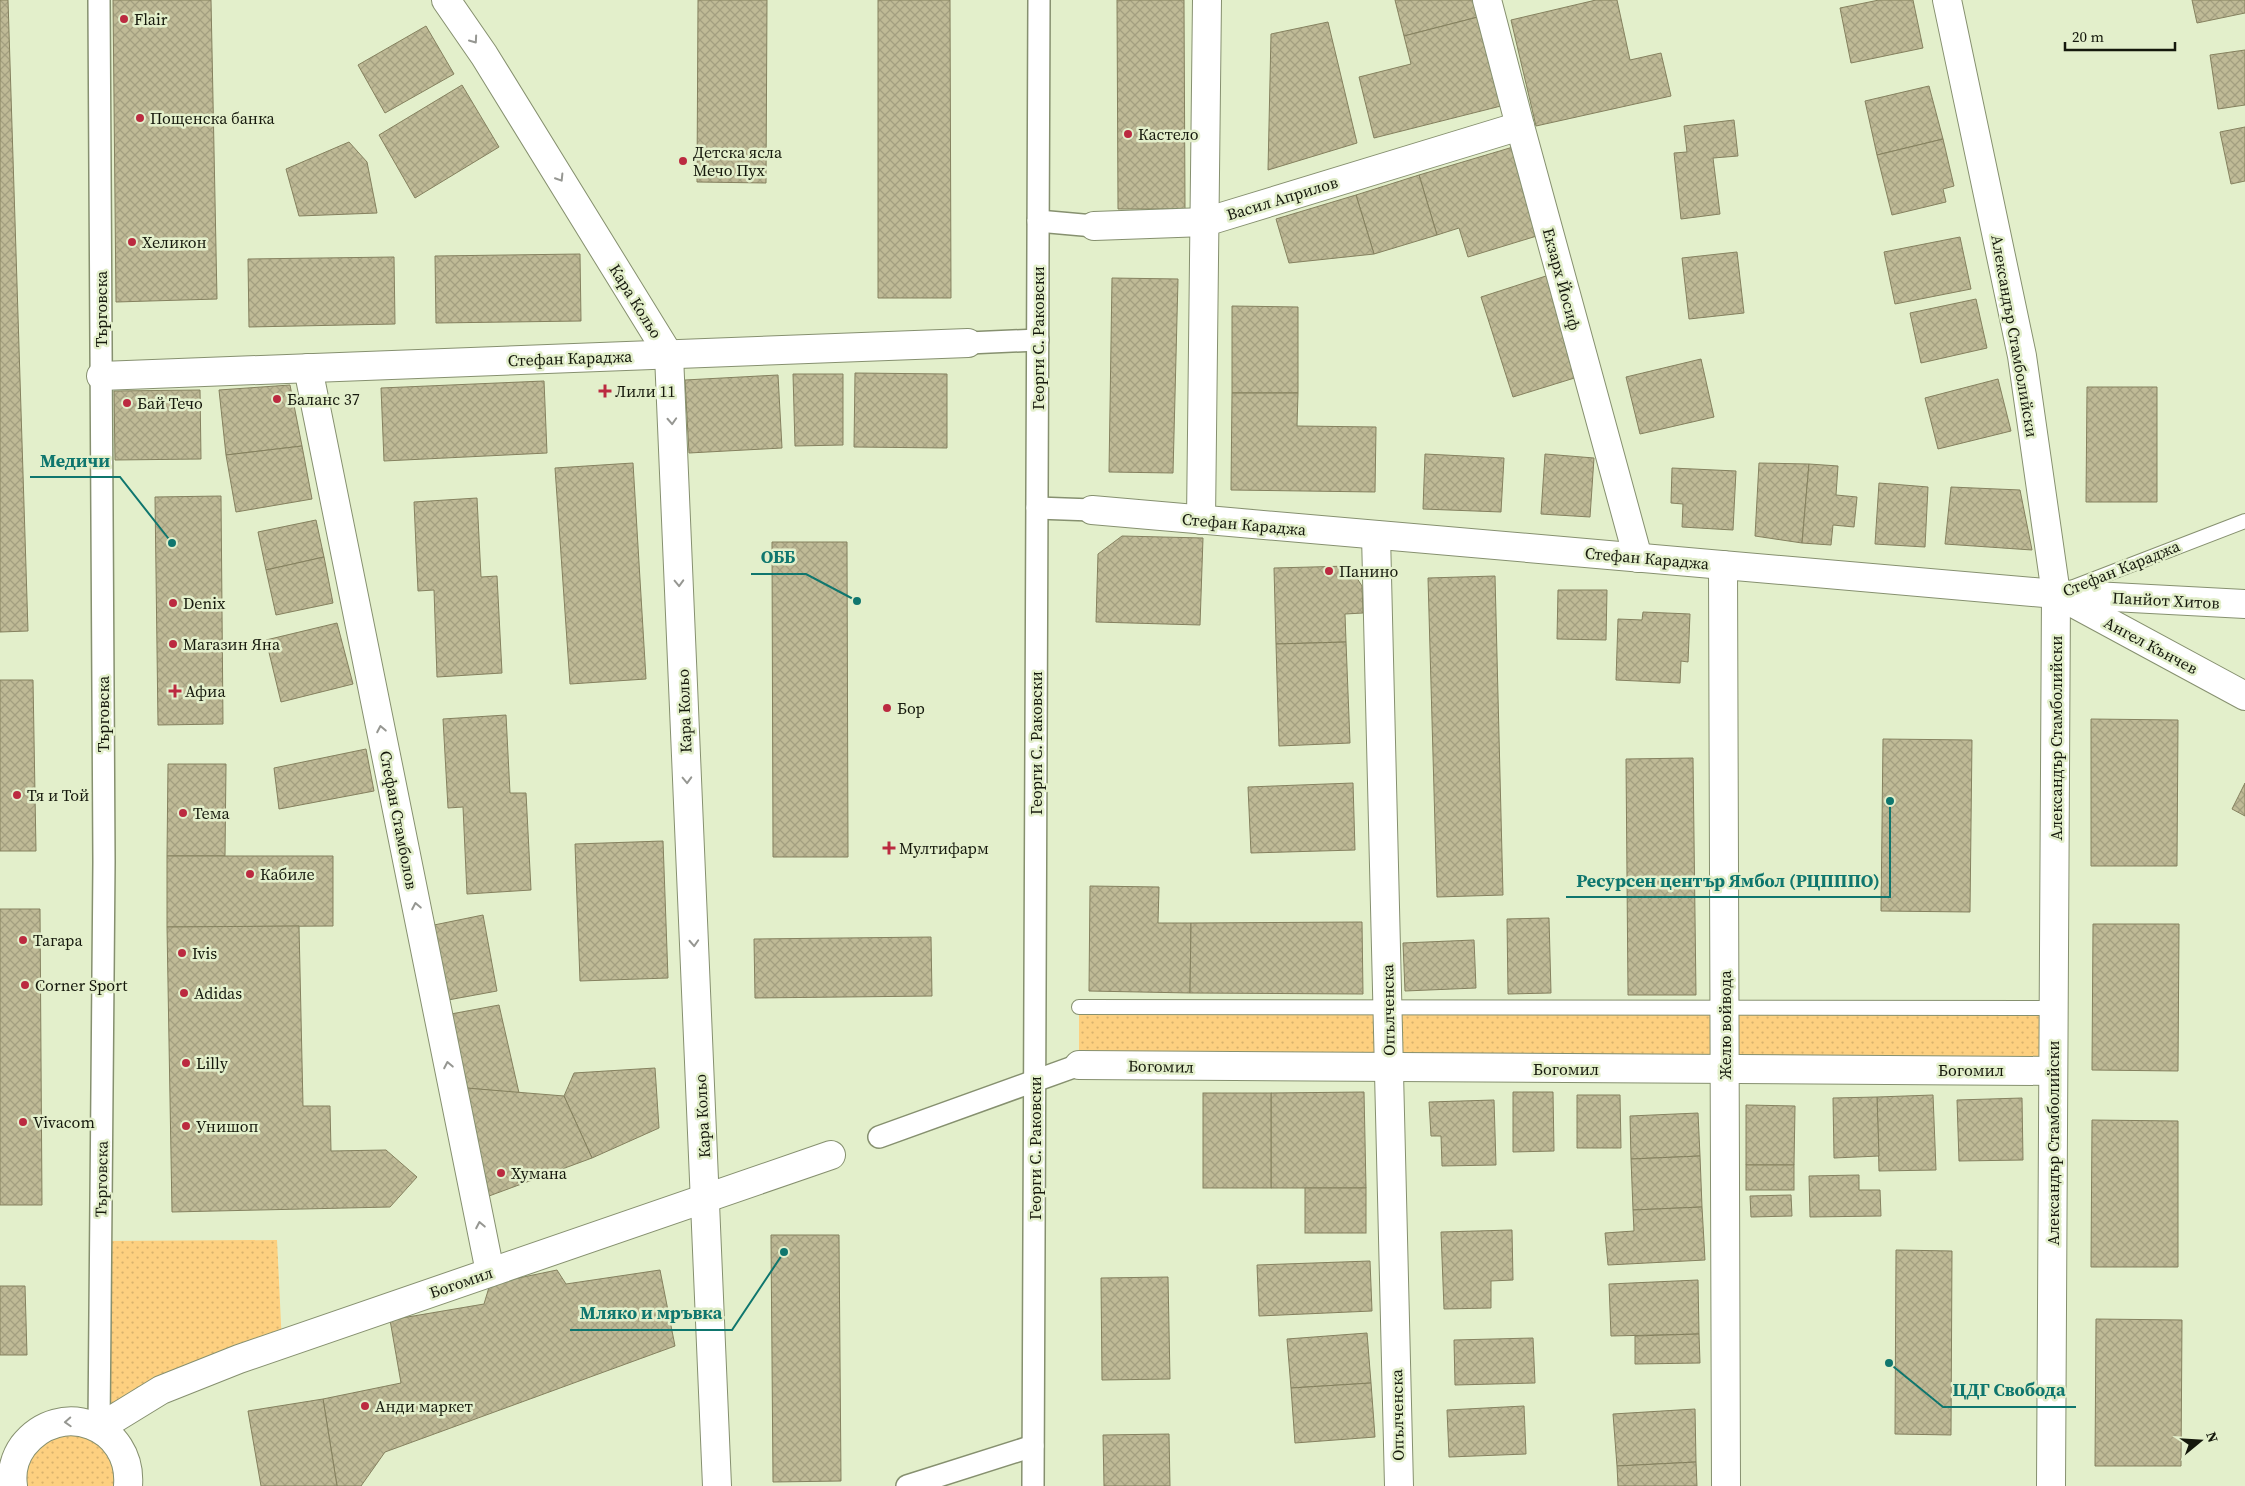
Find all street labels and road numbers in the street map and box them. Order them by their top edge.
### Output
street label: Васил Априлов [1224,171,1340,225]
street label: Екзарх Йосиф [1538,225,1586,333]
street label: Александър Стамболийски [1986,233,2044,439]
street label: Кара Кольо [604,260,668,343]
street label: Георги С. Раковски [1027,266,1049,410]
street label: Търговска [90,270,112,347]
street label: Стефан Караджа [507,345,633,371]
street label: Стефан Караджа [1181,508,1308,540]
street label: Стефан Караджа [2059,534,2184,602]
street label: Стефан Караджа [1584,542,1711,574]
street label: Панйот Хитов [2112,586,2220,614]
street label: Ангел Кънчев [2100,611,2202,679]
street label: Александър Стамболийски [2045,635,2067,841]
street label: Кара Кольо [672,668,696,753]
street label: Георги С. Раковски [1025,671,1047,815]
street label: Търговска [92,675,114,752]
street label: Стефан Стамболов [375,749,423,891]
street label: Опълченска [1376,963,1400,1056]
street label: Желю войвода [1714,970,1736,1080]
street label: Александър Стамболийски [2042,1040,2064,1246]
street label: Богомил [1128,1054,1194,1078]
street label: Богомил [1533,1058,1599,1080]
street label: Богомил [1938,1059,2004,1081]
street label: Кара Кольо [689,1073,715,1159]
street label: Георги С. Раковски [1024,1076,1046,1220]
street label: Търговска [89,1140,113,1217]
street label: Богомил [426,1261,496,1303]
street label: Опълченска [1385,1368,1409,1461]

